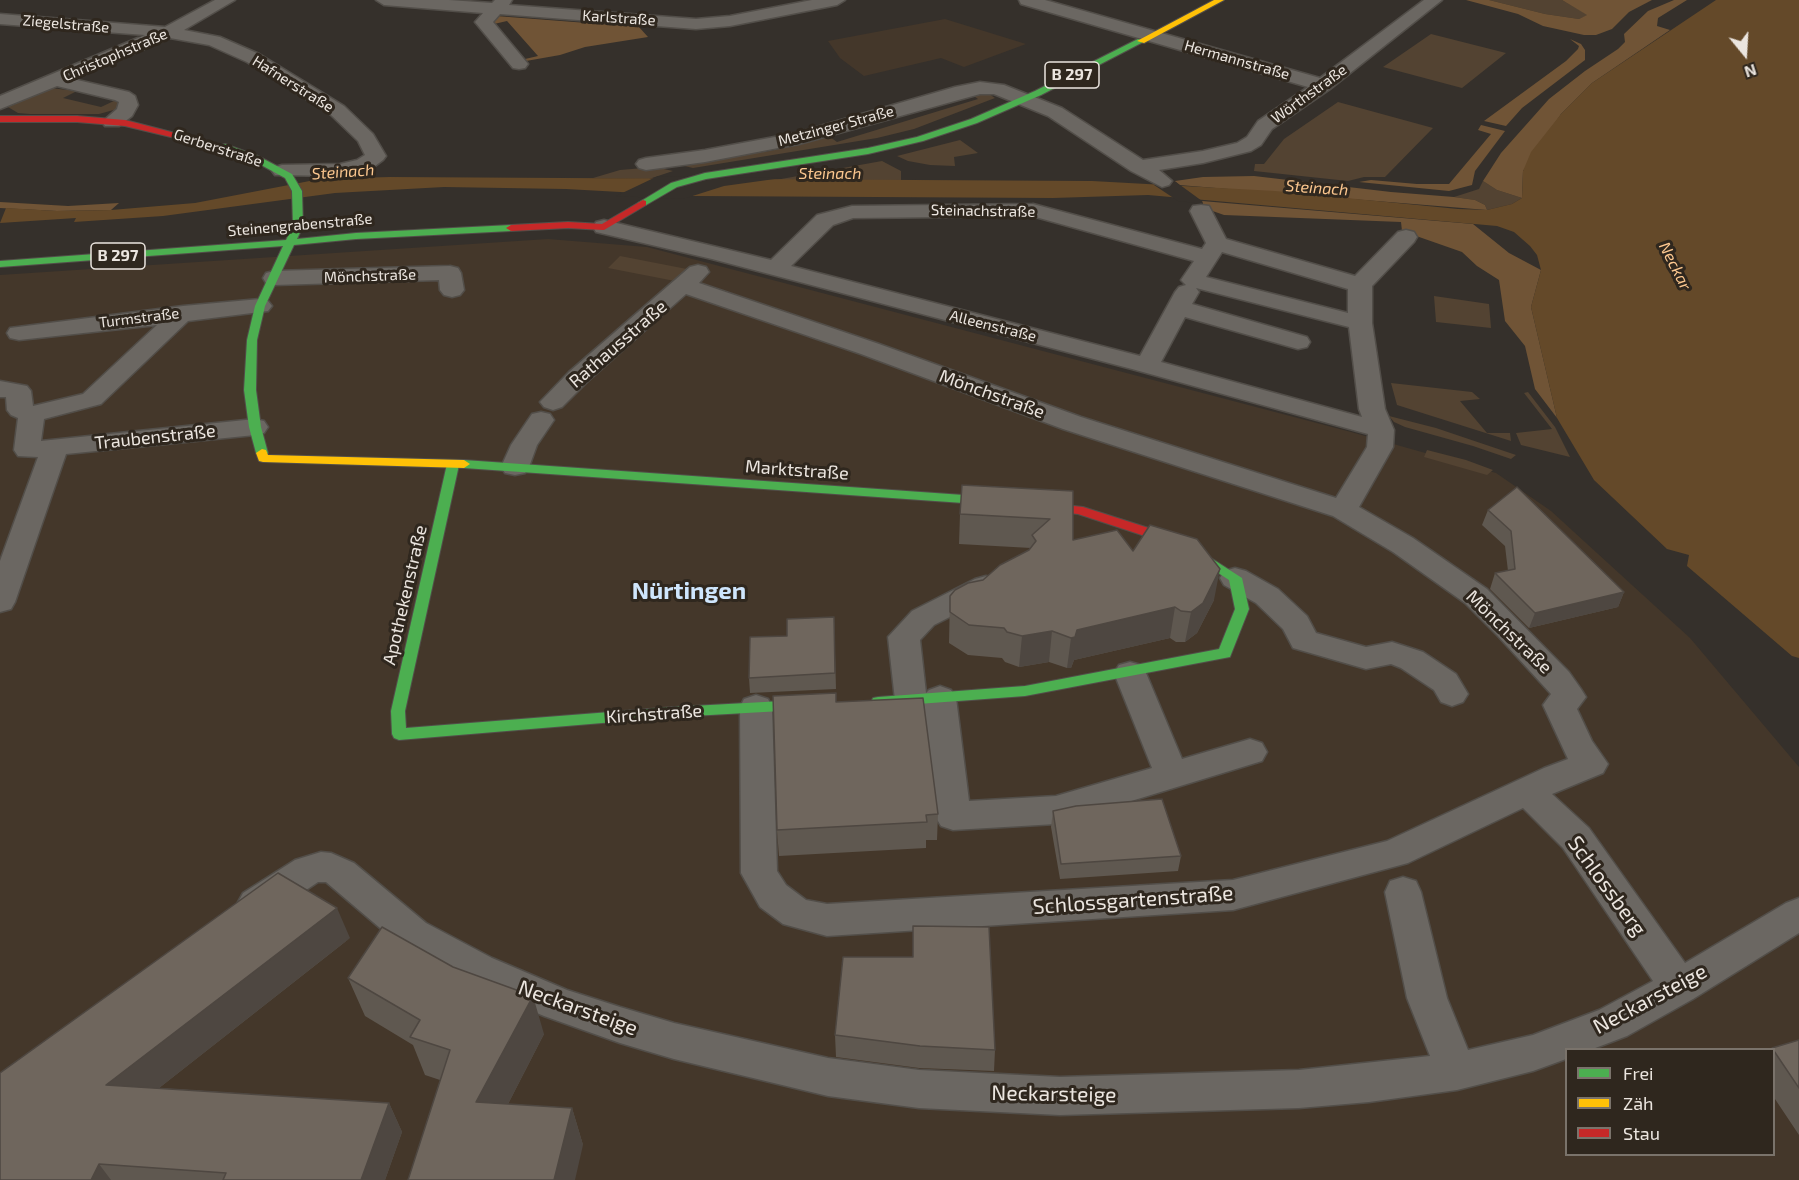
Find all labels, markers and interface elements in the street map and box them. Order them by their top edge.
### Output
street label: Karlstraße [582,6,656,30]
street label: Ziegelstraße [22,11,110,37]
north arrow [1715,24,1775,84]
street label: Christophstraße [60,25,170,85]
street label: Hermannstraße [1182,36,1292,84]
street label: Hafnerstraße [249,52,337,116]
street label: Wörthstraße [1268,61,1350,127]
text: N [1742,61,1759,82]
road number: B 297 [1045,62,1099,88]
street label: Metzinger Straße [776,102,896,150]
street label: Gerberstraße [172,125,264,171]
water label: Steinach [311,160,375,184]
water label: Steinach [799,164,861,184]
water label: Steinach [1285,176,1349,200]
street label: Steinachstraße [931,201,1035,221]
street label: Steinengrabenstraße [227,210,373,240]
water label: Neckar [1655,239,1695,293]
road number: B 297 [91,243,145,269]
street label: Mönchstraße [324,265,416,287]
street label: Rathausstraße [565,296,671,392]
street label: Turmstraße [98,304,180,332]
street label: Alleenstraße [948,307,1038,345]
street label: Mönchstraße [936,365,1048,423]
street label: Traubenstraße [93,420,217,454]
street label: Marktstraße [744,456,850,484]
street label: Apothekenstraße [378,523,432,667]
district label: Nürtingen [632,577,746,605]
street label: Mönchstraße [1462,586,1556,678]
street label: Kirchstraße [605,700,703,728]
street label: Schlossberg [1562,831,1652,941]
street label: Schlossgartenstraße [1032,880,1234,920]
street label: Neckarsteige [1589,959,1711,1039]
street label: Neckarsteige [515,975,641,1041]
legend [1565,1048,1775,1156]
text: Frei [1623,1062,1654,1084]
street label: Neckarsteige [991,1080,1117,1108]
text: Zäh [1623,1092,1654,1114]
text: Stau [1623,1122,1660,1144]

